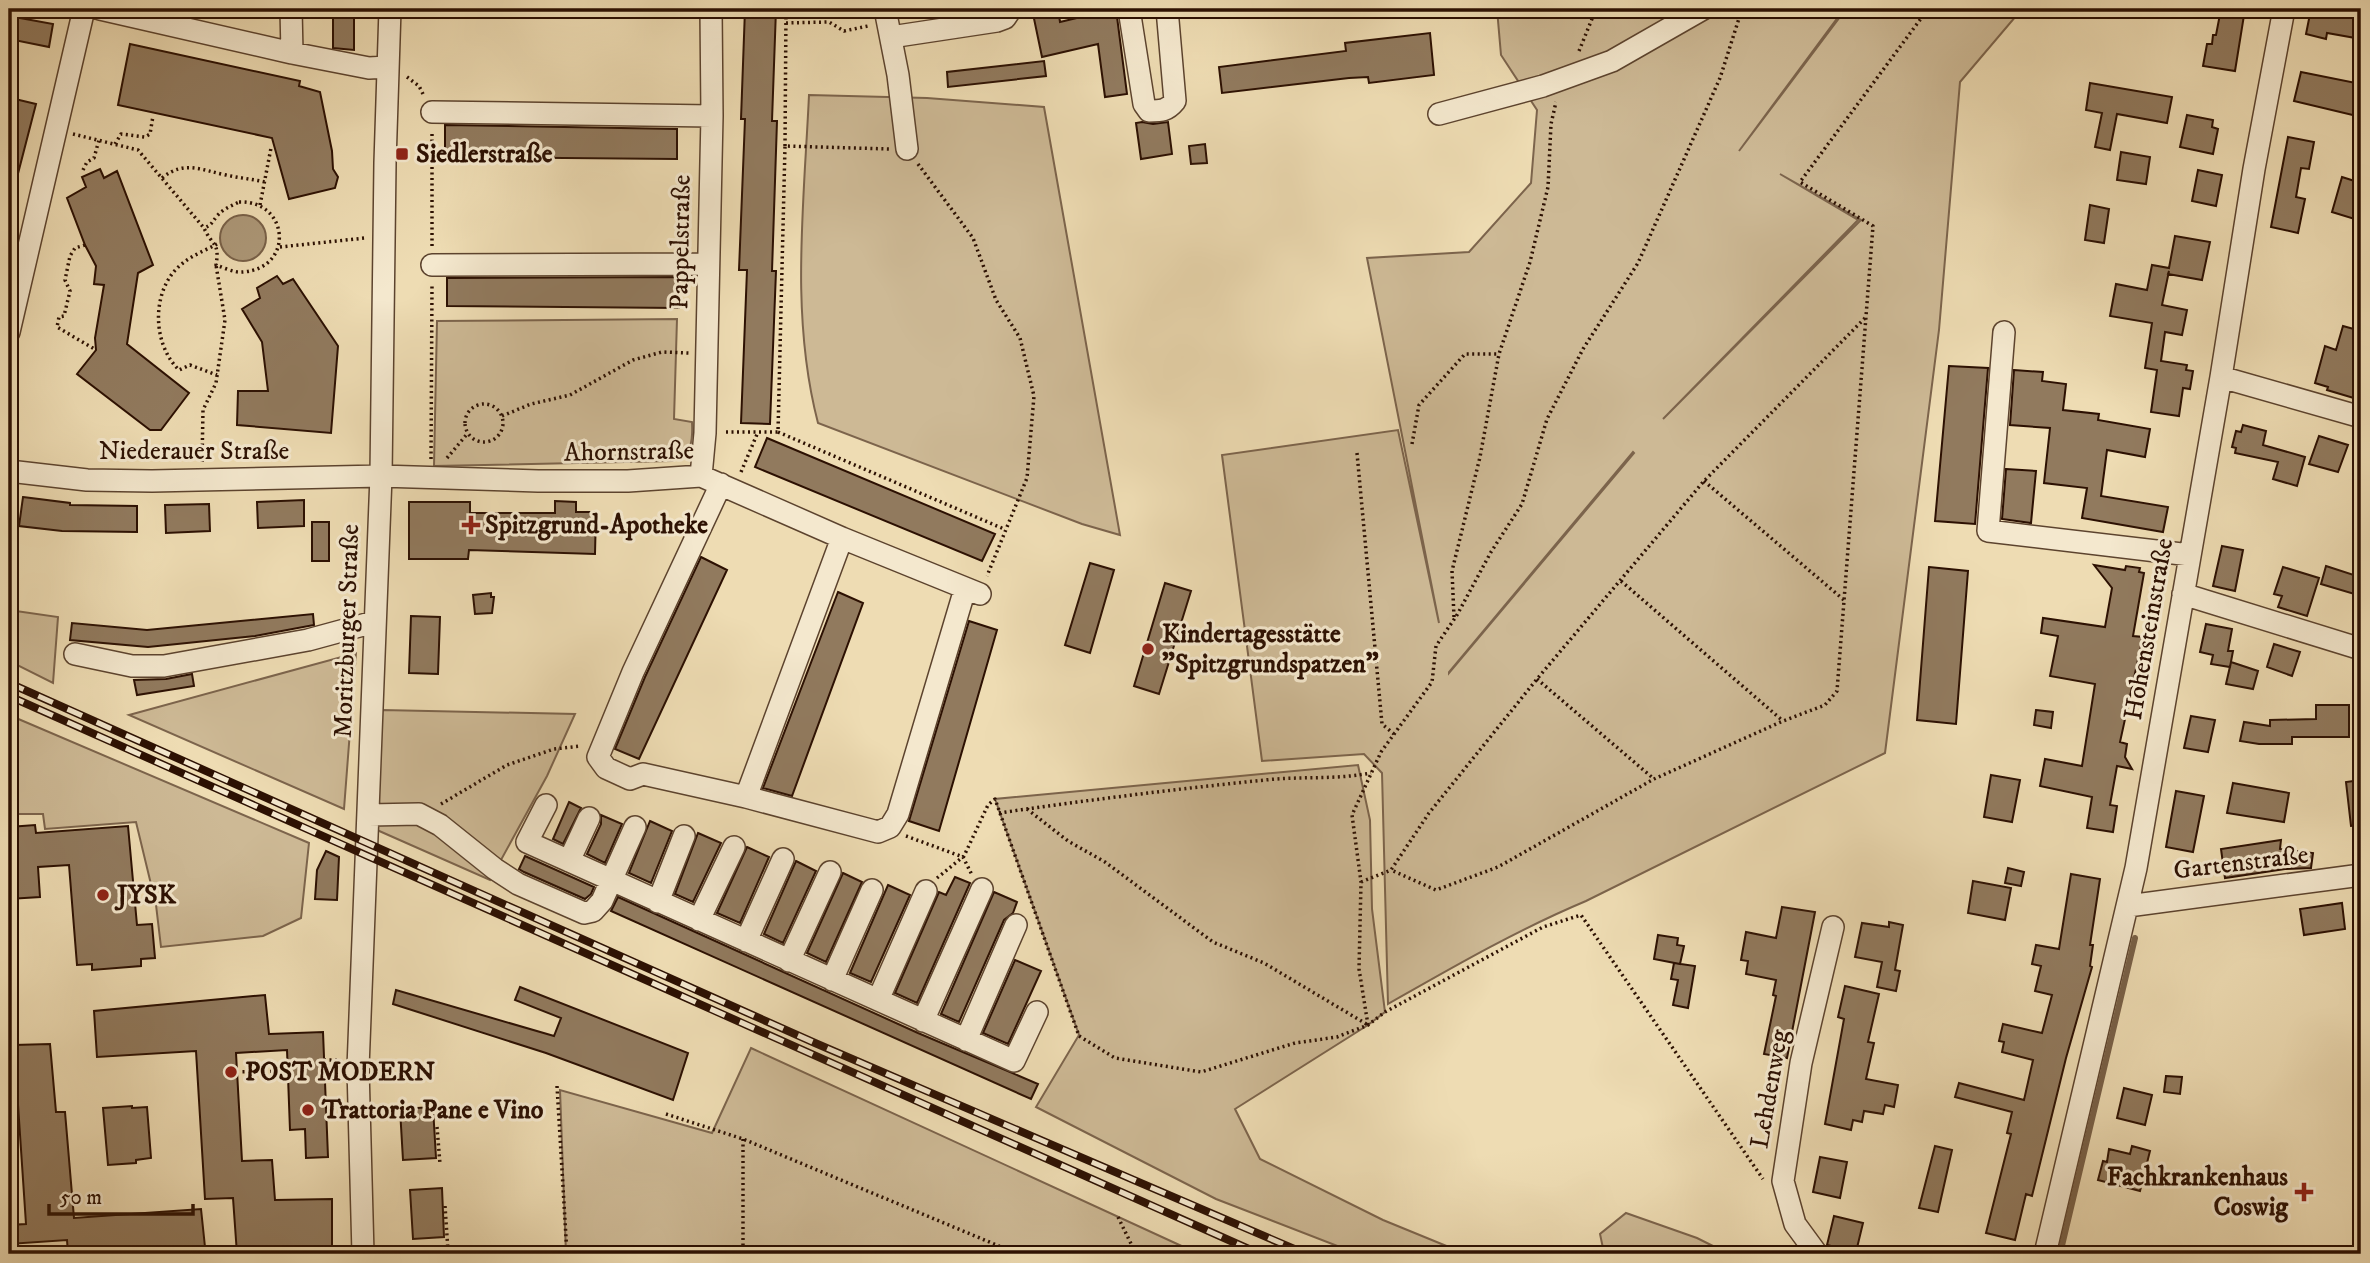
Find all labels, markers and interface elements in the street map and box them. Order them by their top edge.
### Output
place label: Siedlerstraße [416,138,553,171]
marker: Siedlerstraße [394,146,410,162]
street label: Pappelstraße [663,174,699,310]
street label: Ahornstraße [564,434,694,470]
street label: Niederauer Straße [99,435,289,468]
place label: Spitzgrund-Apotheke [485,509,708,542]
marker: Spitzgrund-Apotheke [463,517,479,533]
street label: Moritzburger Straße [327,523,367,739]
street label: Hohensteinstraße [2117,535,2181,723]
place label: Kindertagesstätte "Spitzgrundspatzen" [1162,618,1379,681]
marker: Kindertagesstätte "Spitzgrundspatzen" [1140,641,1156,657]
street label: Gartenstraße [2172,838,2310,888]
place label: JYSK [114,879,177,912]
marker: JYSK [95,887,111,903]
street label: Lehdenweg [1743,1027,1797,1151]
place label: POST MODERN [245,1056,435,1089]
marker: POST MODERN [223,1064,239,1080]
place label: Trattoria Pane e Vino [321,1094,544,1127]
marker: Trattoria Pane e Vino [300,1102,316,1118]
place label: Fachkrankenhaus Coswig [2107,1161,2289,1224]
scale bar [49,1172,192,1216]
marker: Fachkrankenhaus Coswig [2294,1182,2314,1202]
text: 50 m [60,1185,102,1211]

